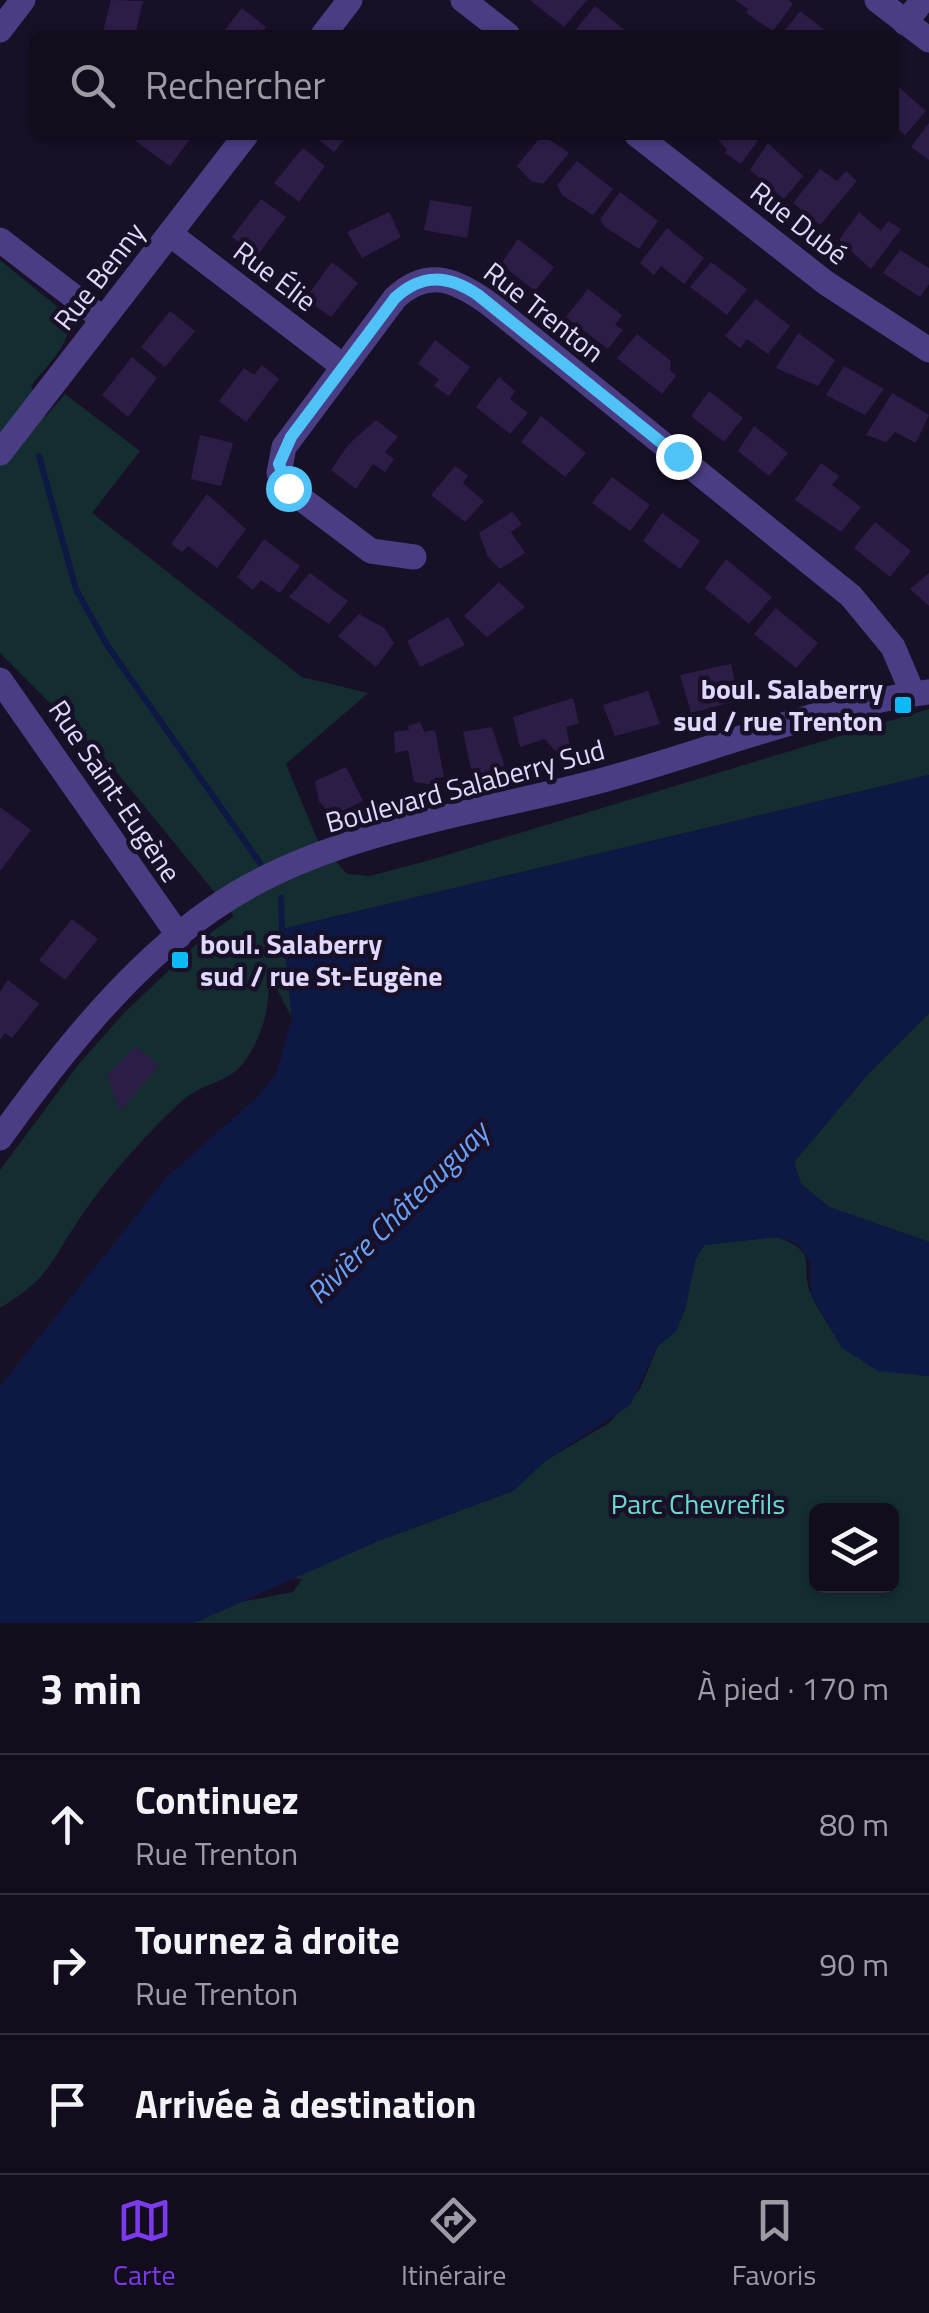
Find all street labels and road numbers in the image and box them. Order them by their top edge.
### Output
street label: Rue Dubé [741,171,858,275]
street label: Rue Benny [43,212,155,339]
street label: Rue Élie [225,230,326,321]
street label: Rue Trenton [475,251,614,373]
street label: Rue Saint-Eugène [38,691,192,891]
street label: Boulevard Salaberry Sud [321,728,609,843]

